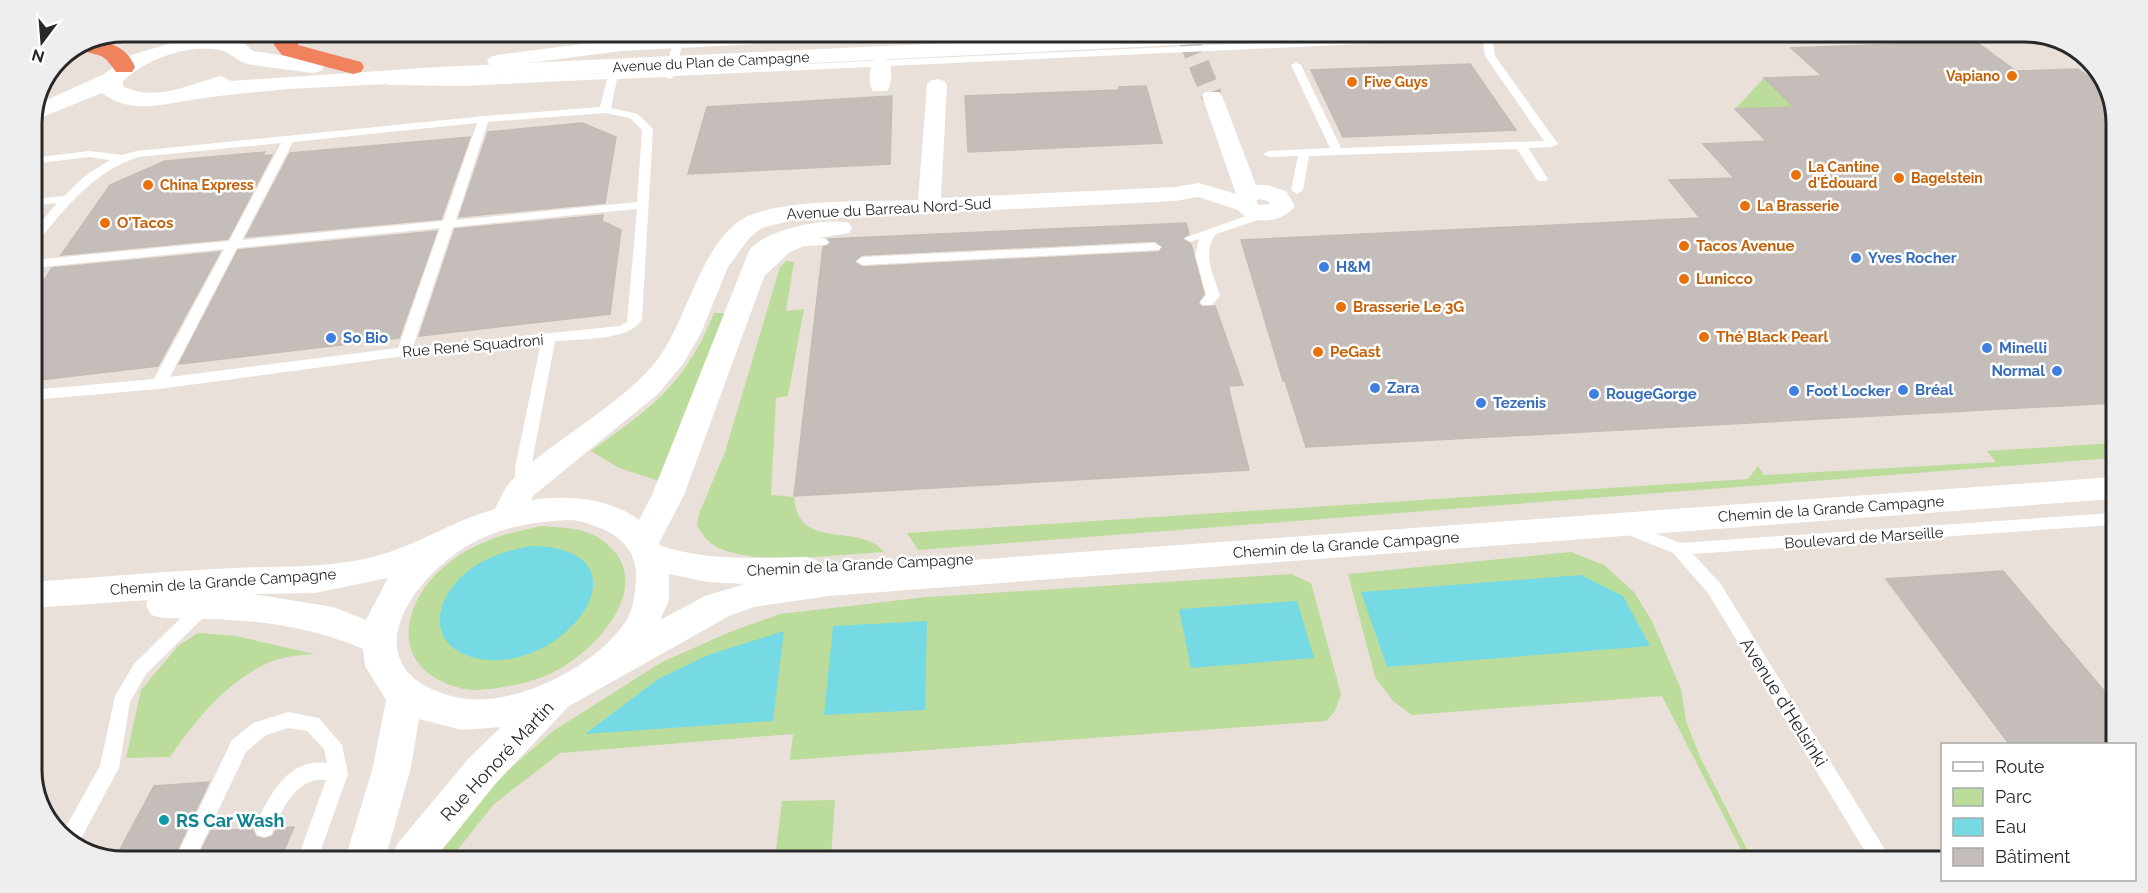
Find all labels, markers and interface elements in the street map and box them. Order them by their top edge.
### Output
north arrow [12,12,72,72]
text: N [30,45,46,67]
street label: Avenue du Plan de Campagne [612,49,810,75]
place label: Vapiano [1946,68,2001,84]
marker: Vapiano [2005,69,2019,83]
place label: Five Guys [1364,74,1428,90]
marker: Five Guys [1345,75,1359,89]
place label: La Cantine d'Édouard [1808,159,1880,191]
marker: La Cantine d'Édouard [1789,168,1803,182]
place label: Bagelstein [1911,170,1983,186]
marker: Bagelstein [1892,171,1906,185]
place label: China Express [160,177,254,193]
marker: China Express [141,178,155,192]
street label: Avenue du Barreau Nord-Sud [786,195,992,223]
place label: La Brasserie [1757,198,1840,214]
marker: La Brasserie [1738,199,1752,213]
place label: O'Tacos [117,214,173,232]
marker: O'Tacos [98,216,112,230]
place label: Tacos Avenue [1696,237,1795,255]
marker: Tacos Avenue [1677,239,1691,253]
place label: Yves Rocher [1868,249,1957,267]
marker: Yves Rocher [1849,251,1863,265]
place label: H&M [1336,258,1371,276]
marker: H&M [1317,260,1331,274]
place label: Lunicco [1696,270,1753,288]
marker: Lunicco [1677,272,1691,286]
place label: Brasserie Le 3G [1353,298,1464,316]
marker: Brasserie Le 3G [1334,300,1348,314]
place label: Thé Black Pearl [1716,328,1829,346]
place label: So Bio [343,329,388,347]
marker: Thé Black Pearl [1697,330,1711,344]
marker: So Bio [324,331,338,345]
street label: Rue René Squadroni [402,331,544,361]
place label: Minelli [1999,339,2047,357]
marker: Minelli [1980,341,1994,355]
place label: PeGast [1330,343,1381,361]
marker: PeGast [1311,345,1325,359]
place label: Normal [1991,362,2045,380]
marker: Normal [2050,364,2064,378]
place label: Zara [1387,379,1420,397]
marker: Zara [1368,381,1382,395]
place label: Bréal [1915,381,1954,399]
place label: Foot Locker [1806,382,1891,400]
marker: Bréal [1896,383,1910,397]
marker: Foot Locker [1787,384,1801,398]
place label: RougeGorge [1606,385,1697,403]
marker: RougeGorge [1587,387,1601,401]
place label: Tezenis [1493,394,1546,412]
marker: Tezenis [1474,396,1488,410]
street label: Chemin de la Grande Campagne [1717,492,1945,526]
street label: Boulevard de Marseille [1784,523,1944,553]
street label: Chemin de la Grande Campagne [1232,528,1460,562]
street label: Chemin de la Grande Campagne [746,550,974,580]
street label: Chemin de la Grande Campagne [109,565,337,599]
street label: Avenue d'Helsinki [1736,634,1832,770]
street label: Rue Honoré Martin [436,697,558,825]
legend [1941,743,2136,881]
text: Route [1995,756,2045,777]
text: Parc [1995,786,2032,807]
place label: RS Car Wash [176,810,284,831]
marker: RS Car Wash [157,813,171,827]
text: Eau [1995,816,2026,837]
text: Bâtiment [1995,846,2070,867]

